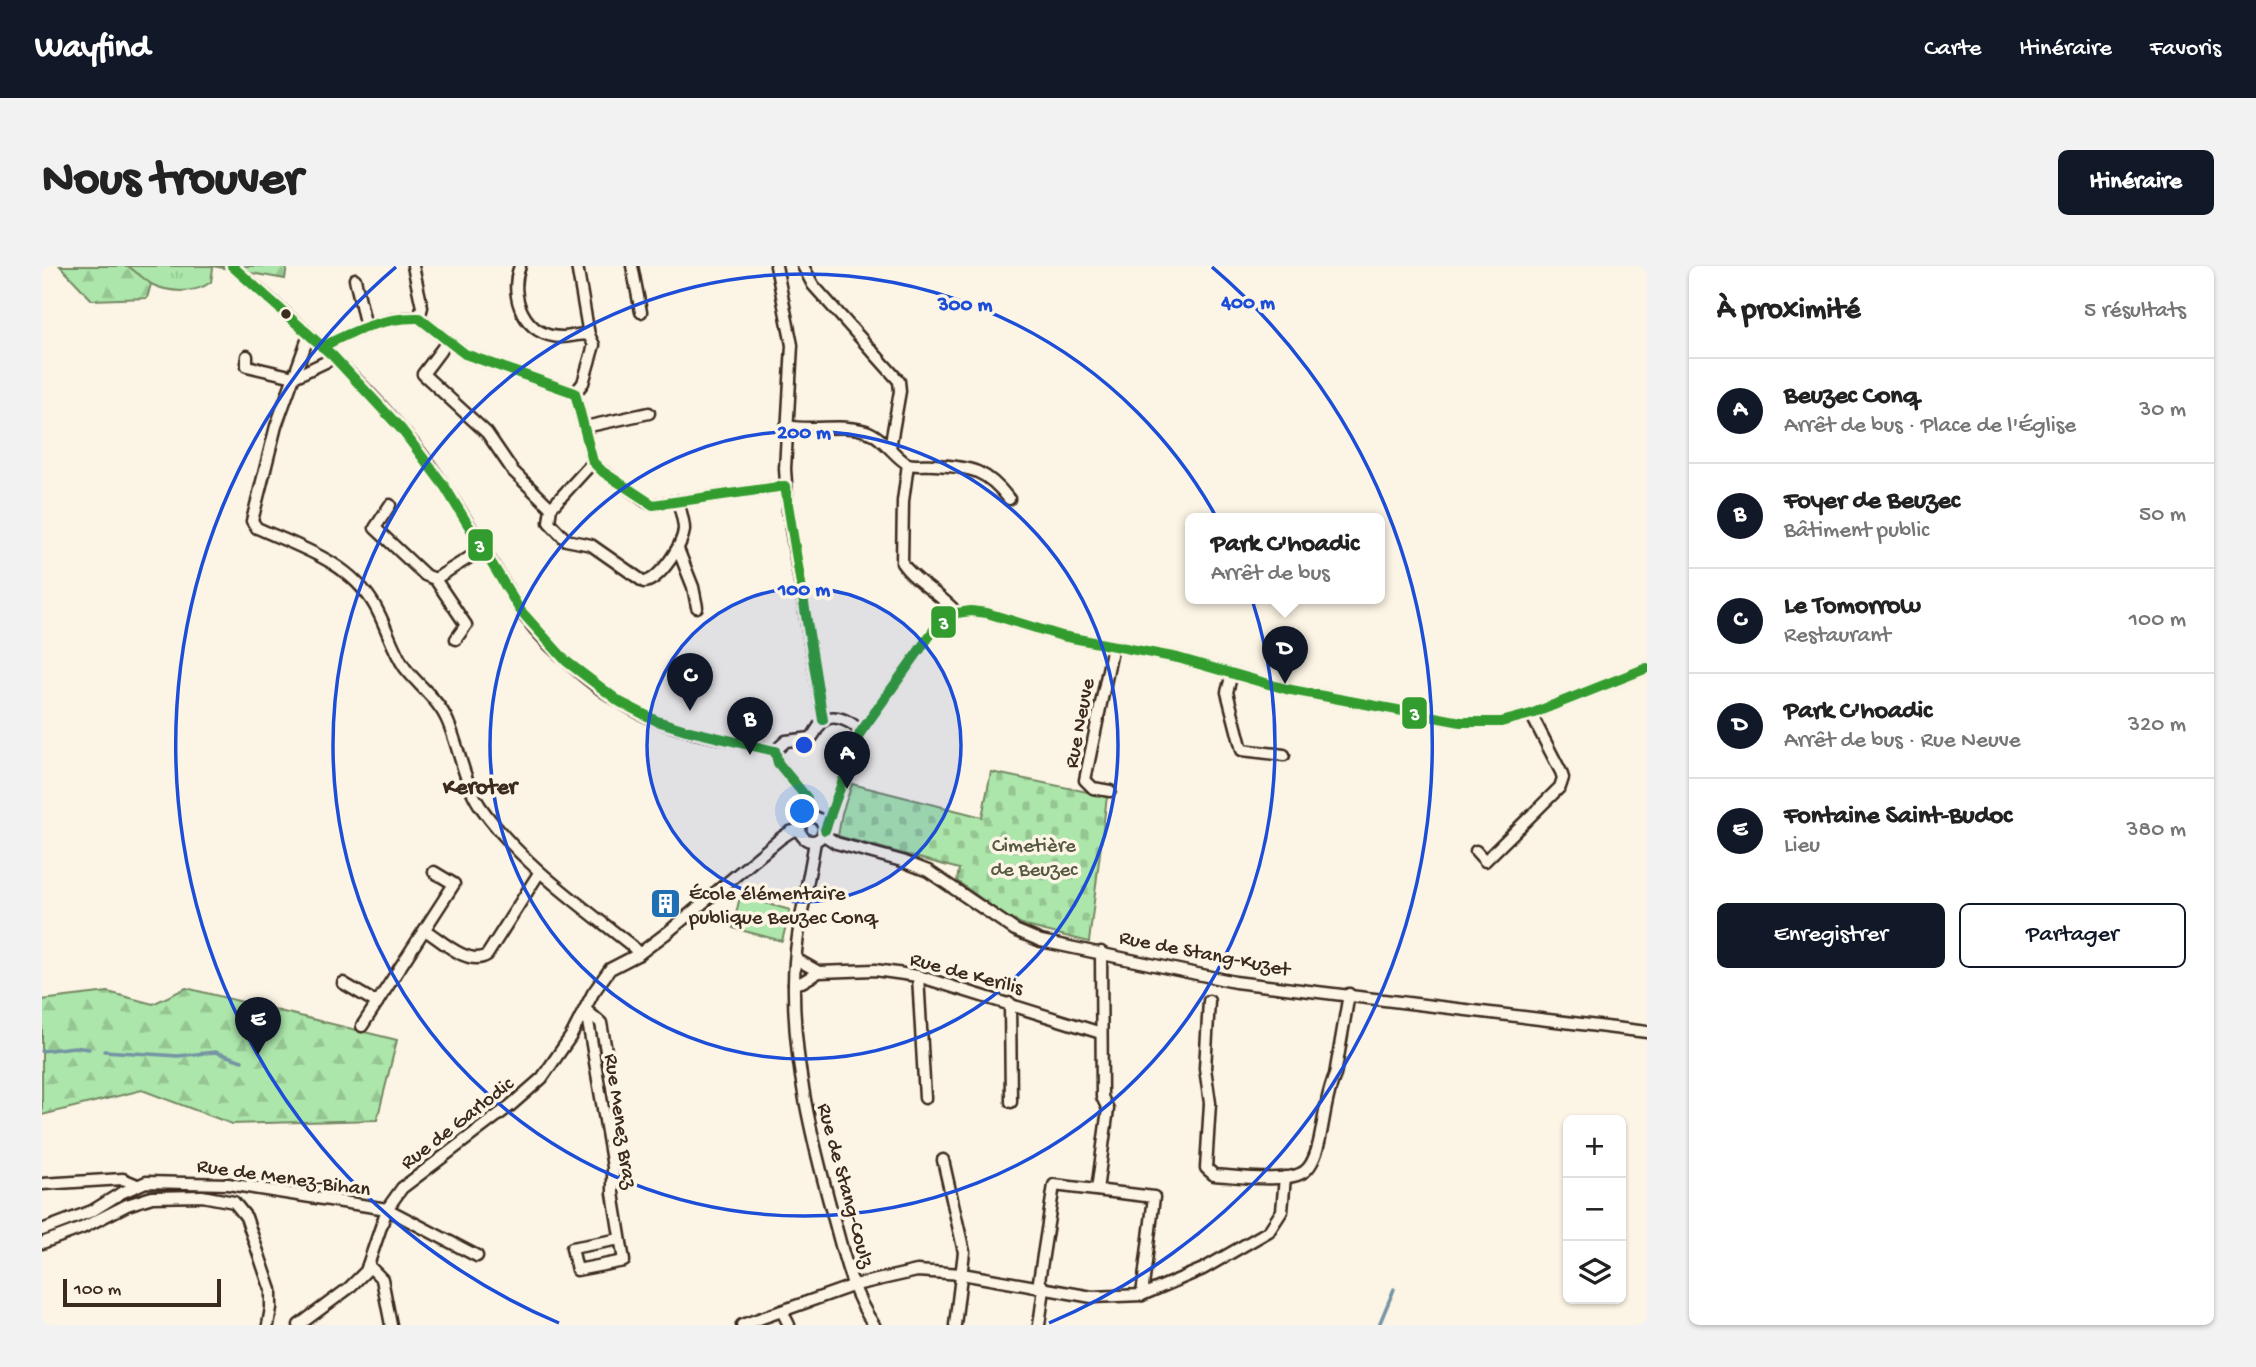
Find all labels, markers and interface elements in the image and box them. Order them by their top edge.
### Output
text: Wayfind [35,30,150,68]
text: Carte [1924,35,1981,64]
text: Itinéraire [2019,35,2112,64]
text: Favoris [2150,35,2221,64]
button: Itinéraire [2058,150,2214,215]
text: Nous trouver [42,153,302,211]
text: 400 m [1220,292,1275,317]
text: 300 m [937,294,992,319]
text: À proximité [1717,294,1861,329]
text: 5 résultats [2084,298,2186,325]
unlabelled marker [279,307,293,321]
text: Beuzec Conq [1784,382,1918,413]
text: A [1733,397,1747,424]
text: 30 m [2139,397,2186,424]
text: Arrêt de bus · Place de l'Église [1784,413,2076,440]
text: 200 m [777,422,831,447]
text: Foyer de Beuzec [1784,487,1960,518]
text: B [1734,502,1746,529]
text: 50 m [2139,502,2186,529]
popup [1185,513,1385,604]
text: Bâtiment public [1784,518,1929,545]
line badge: 3 [467,528,494,562]
text: Park C'hoadic [1211,530,1359,561]
text: 3 [474,537,485,560]
text: Arrêt de bus [1211,561,1330,588]
text: 100 m [777,579,830,604]
text: Le Tomorrow [1784,592,1921,623]
line badge: 3 [930,605,957,639]
text: C [1734,607,1746,634]
text: 100 m [2129,607,2186,634]
text: 3 [938,614,949,637]
text: Restaurant [1784,623,1891,650]
pin: D [1262,626,1308,684]
pin: C [667,653,713,711]
street label: Rue Neuve [1060,675,1103,771]
line badge: 3 [1401,696,1428,730]
pin: B [727,697,773,755]
text: Park C'hoadic [1784,697,1932,728]
text: 3 [1409,705,1420,728]
text: D [1733,712,1748,739]
text: 320 m [2128,712,2186,739]
text: Arrêt de bus · Rue Neuve [1784,728,2021,755]
pin: A [824,731,870,789]
centre of rings [792,733,816,757]
district label: Keroter [442,775,520,802]
your location [785,794,819,828]
text: Fontaine Saint-Budoc [1784,802,2012,833]
text: E [1733,817,1747,844]
text: 380 m [2127,817,2186,844]
text: Lieu [1784,833,1820,860]
park label: Cimetière de Beuzec [991,835,1078,884]
place label: École élémentaire publique Beuzec Conq [688,883,880,932]
building icon: École élémentaire publique Beuzec Conq [649,887,683,921]
button: Enregistrer [1717,903,1945,968]
button: Partager [1959,903,2186,968]
street label: Rue de Stang-Kuzet [1117,927,1294,985]
street label: Rue de Kerilis [907,948,1027,1003]
pin: E [235,997,281,1055]
street label: Rue Menez Braz [597,1052,640,1191]
street label: Rue de Garlodic [397,1072,520,1177]
street label: Rue de Stang-Coulz [810,1101,878,1272]
map controls [1563,1115,1626,1304]
button: + [1563,1115,1626,1178]
street label: Rue de Menez-Bihan [195,1155,372,1204]
button: − [1563,1178,1626,1241]
button: layers [1563,1241,1626,1304]
scale bar [63,1276,220,1308]
text: 100 m [74,1279,121,1302]

